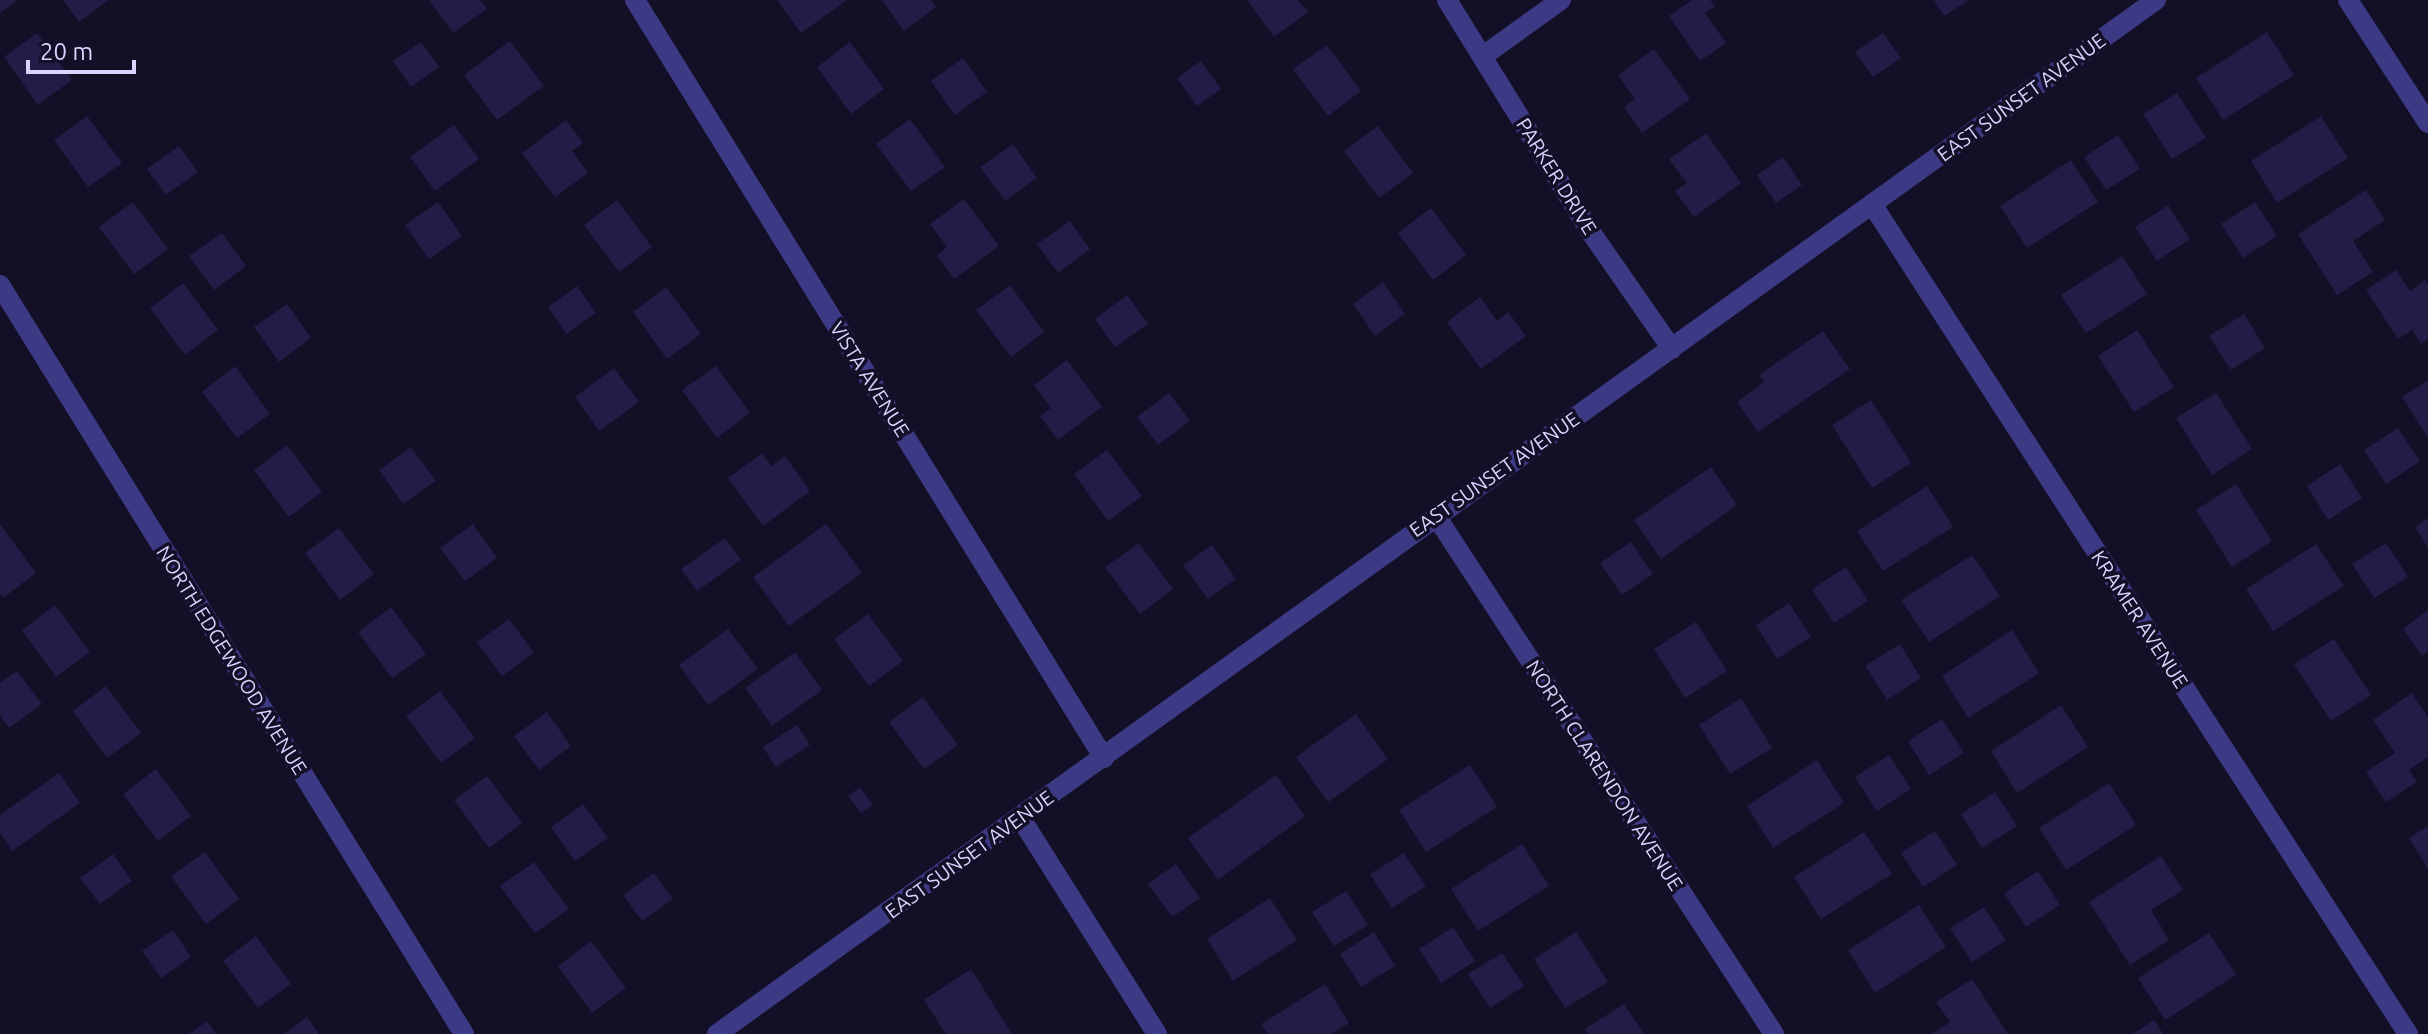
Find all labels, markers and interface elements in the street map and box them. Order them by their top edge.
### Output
scale bar [28,24,134,74]
street label: EAST SUNSET AVENUE [1933,28,2109,166]
text: 20 m [40,38,93,65]
street label: PARKER DRIVE [1512,114,1602,238]
street label: VISTA AVENUE [826,317,914,441]
street label: EAST SUNSET AVENUE [1405,407,1583,541]
street label: NORTH EDGEWOOD AVENUE [152,542,312,778]
street label: KRAMER AVENUE [2087,546,2193,692]
street label: NORTH CLARENDON AVENUE [1522,656,1688,894]
street label: EAST SUNSET AVENUE [881,785,1057,923]

